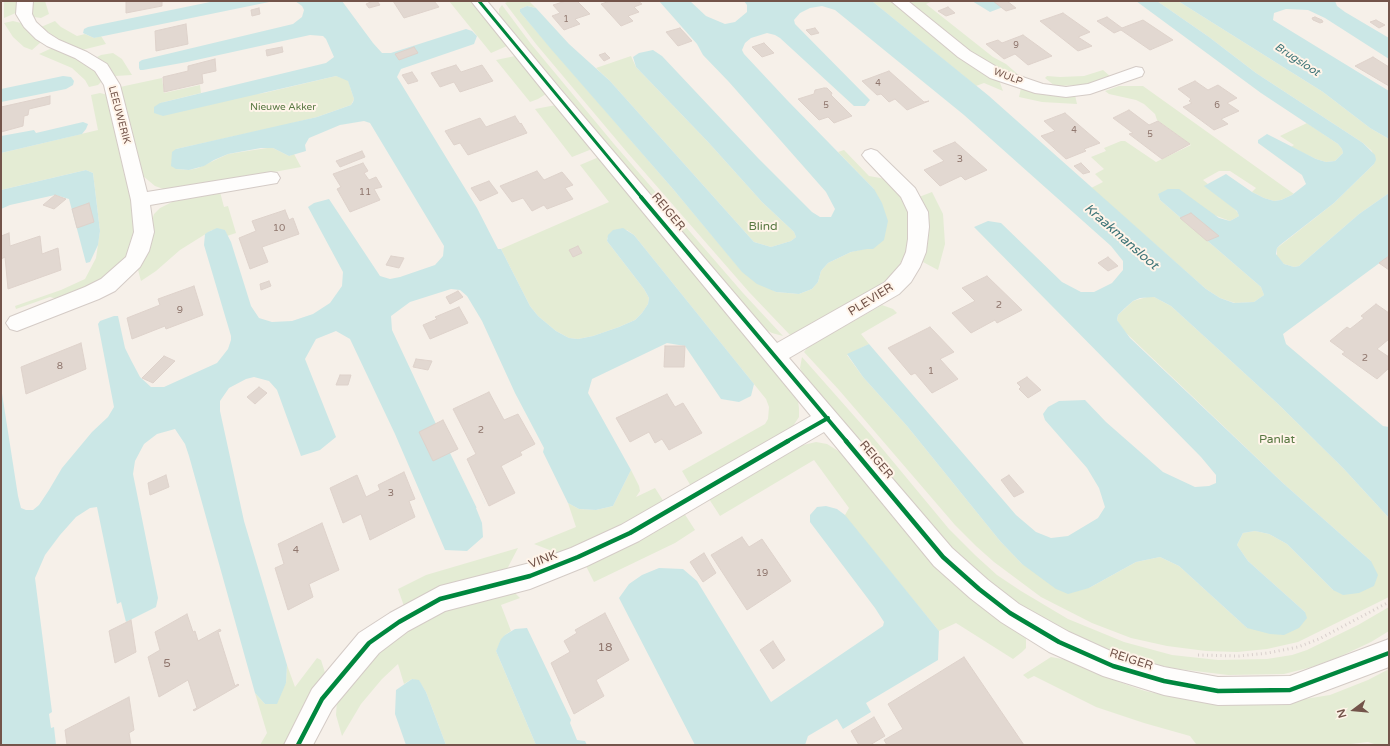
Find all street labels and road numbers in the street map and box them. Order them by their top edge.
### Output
street label: WULP [992,66,1024,88]
street label: LEEUWERIK [106,85,132,145]
street label: REIGER [648,190,688,234]
street label: PLEVIER [846,280,896,320]
street label: REIGER [856,438,896,482]
street label: VINK [527,548,559,572]
street label: REIGER [1107,646,1155,674]

